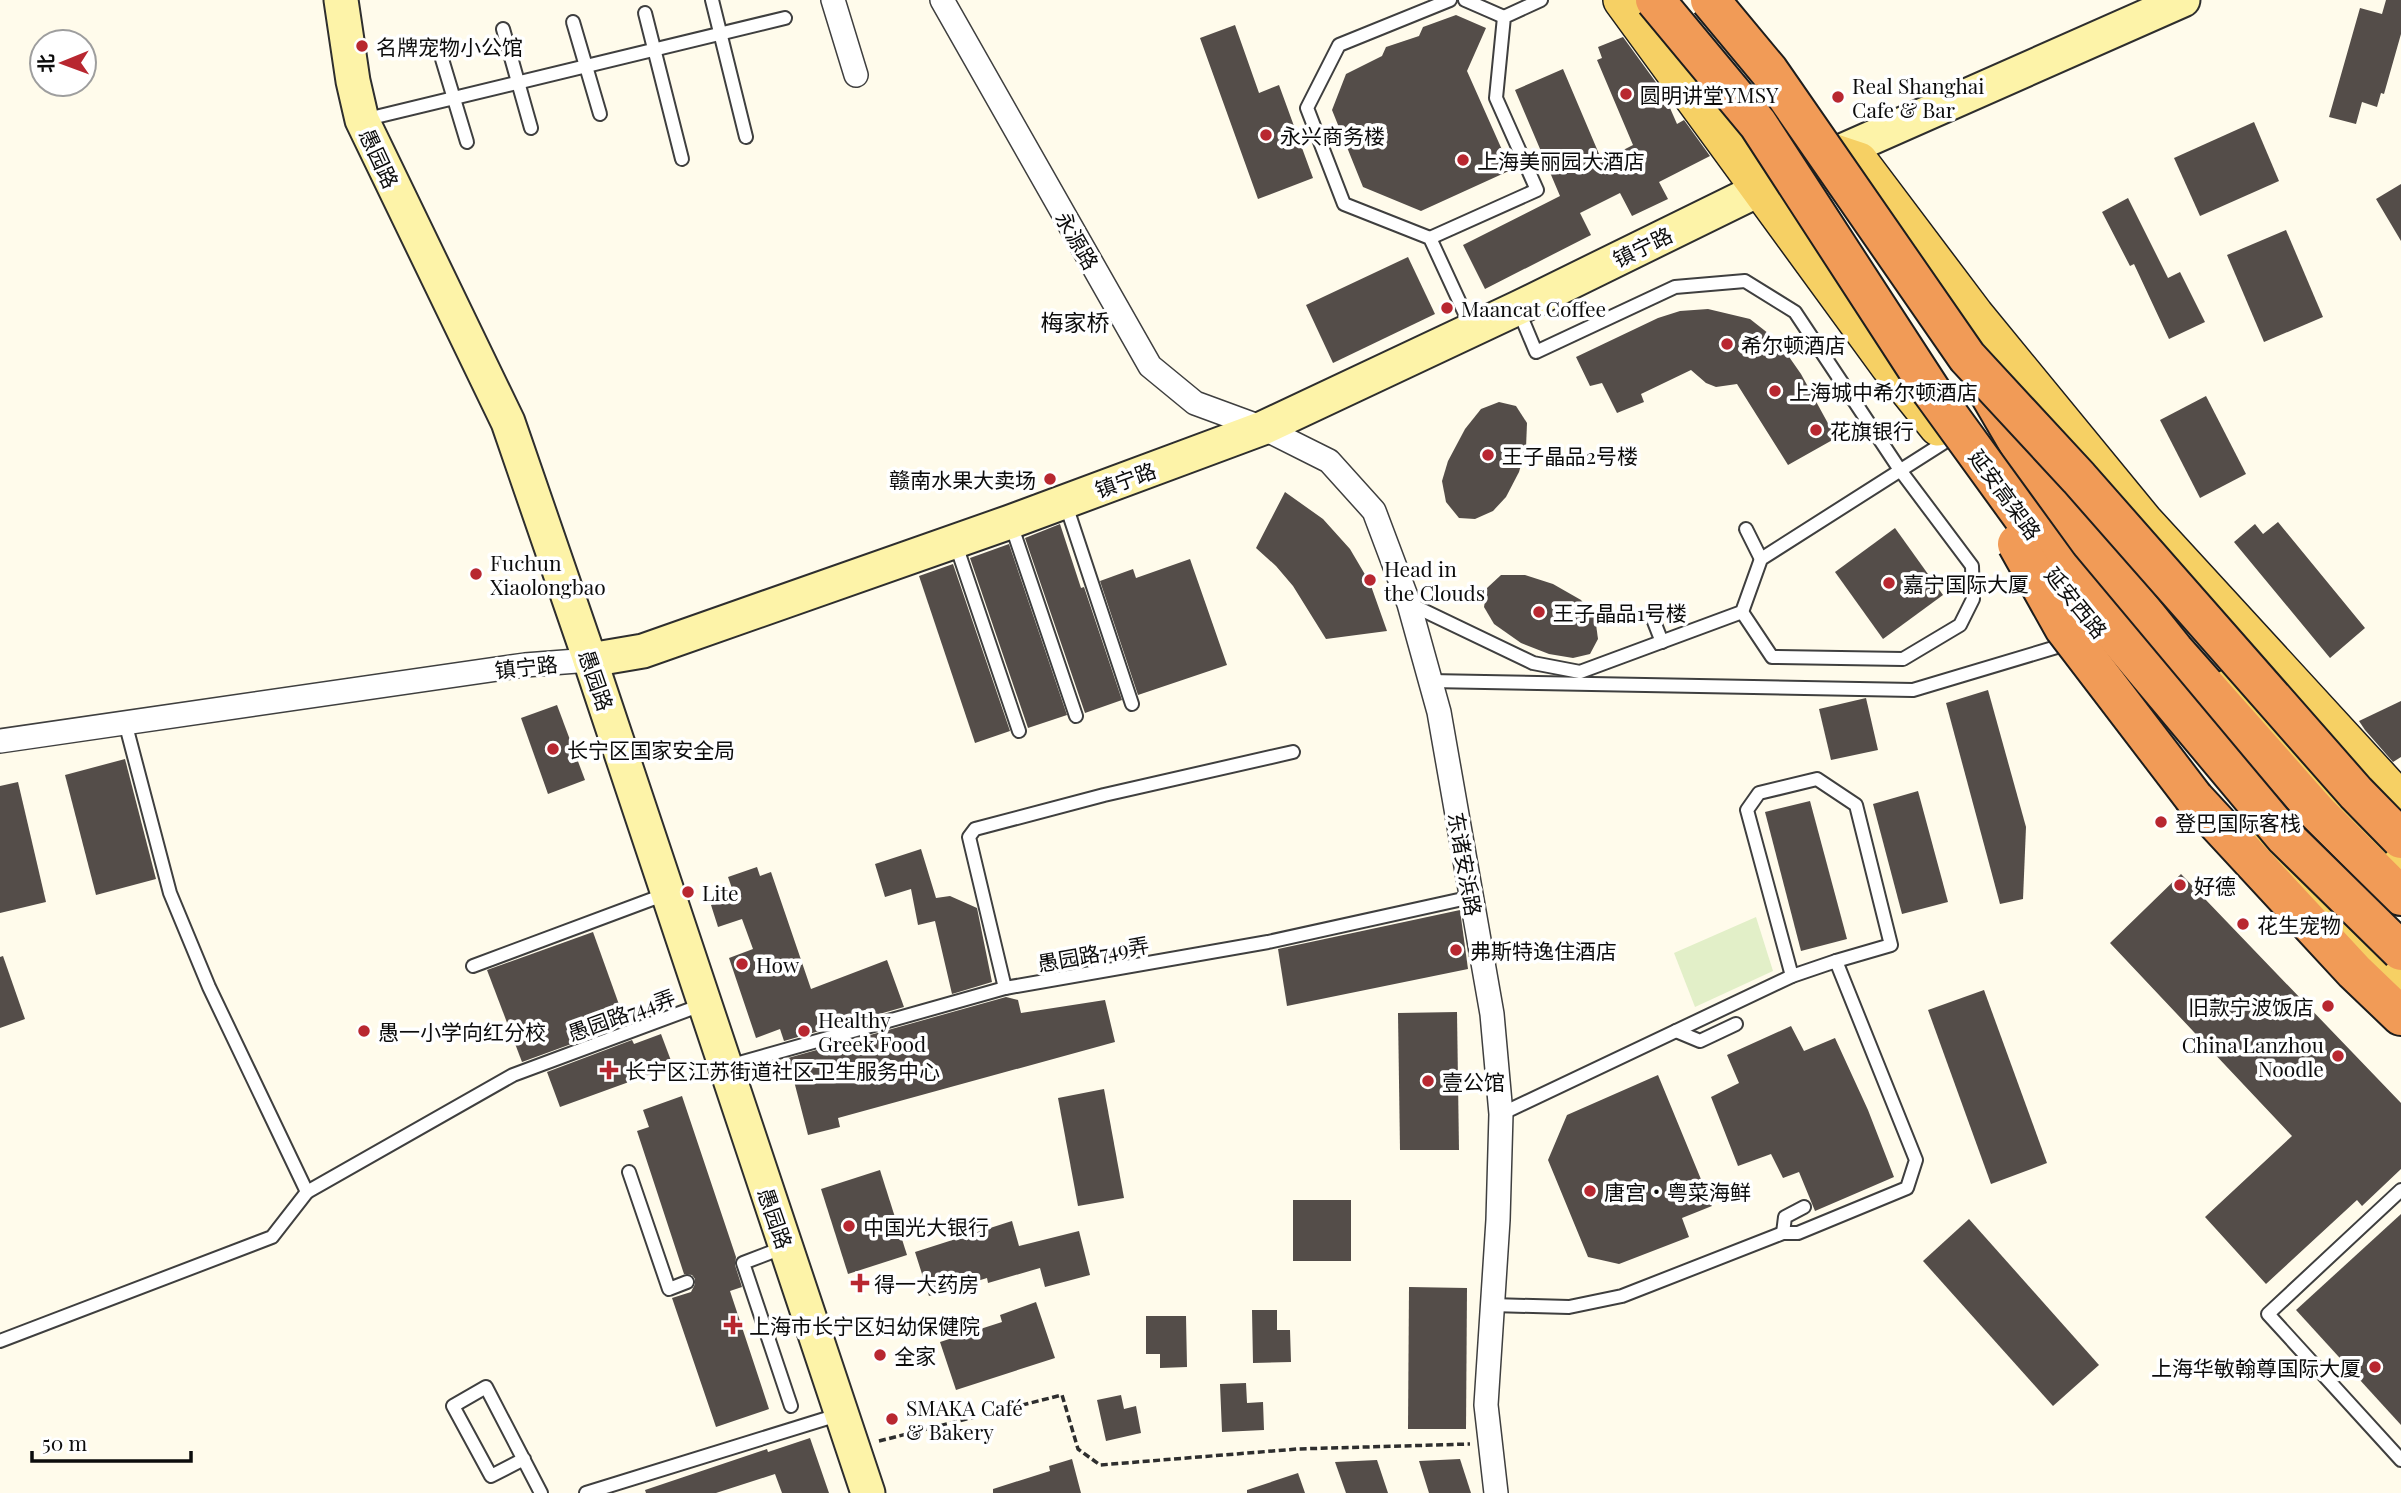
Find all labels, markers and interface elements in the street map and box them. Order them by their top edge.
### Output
north arrow [28,28,98,98]
place label: 名牌宠物小公馆 [376,32,523,60]
marker: 名牌宠物小公馆 [354,38,370,54]
text: 北 [32,54,58,73]
place label: Real Shanghai Cafe & Bar [1852,71,1984,123]
place label: 圆明讲堂YMSY [1640,80,1779,108]
marker: 圆明讲堂YMSY [1618,86,1634,102]
marker: Real Shanghai Cafe & Bar [1830,89,1846,105]
place label: 永兴商务楼 [1280,121,1385,149]
street label: 愚园路 [354,124,406,192]
marker: 永兴商务楼 [1258,127,1274,143]
place label: 上海美丽园大酒店 [1477,146,1645,174]
marker: 上海美丽园大酒店 [1455,152,1471,168]
street label: 永源路 [1050,206,1106,274]
street label: 镇宁路 [1608,220,1676,272]
place label: Maancat Coffee [1461,294,1606,322]
marker: Maancat Coffee [1439,300,1455,316]
district label: 梅家桥 [1041,306,1110,337]
place label: 希尔顿酒店 [1741,330,1846,358]
marker: 希尔顿酒店 [1719,336,1735,352]
place label: 上海城中希尔顿酒店 [1789,377,1978,405]
marker: 上海城中希尔顿酒店 [1767,383,1783,399]
place label: 花旗银行 [1830,416,1914,444]
marker: 花旗银行 [1808,422,1824,438]
place label: 王子晶品2号楼 [1502,441,1638,469]
street label: 延安高架路 [1964,443,2048,545]
marker: 王子晶品2号楼 [1480,447,1496,463]
street label: 镇宁路 [1091,455,1159,503]
place label: 赣南水果大卖场 [889,465,1036,493]
marker: 赣南水果大卖场 [1042,471,1058,487]
place label: Fuchun Xiaolongbao [490,548,606,600]
place label: Head in the Clouds [1384,554,1485,606]
street label: 延安西路 [2040,561,2114,643]
marker: Fuchun Xiaolongbao [468,566,484,582]
place label: 嘉宁国际大厦 [1903,569,2029,597]
marker: Head in the Clouds [1362,572,1378,588]
marker: 嘉宁国际大厦 [1881,575,1897,591]
place label: 王子晶品1号楼 [1553,598,1687,626]
marker: 王子晶品1号楼 [1531,604,1547,620]
street label: 愚园路 [574,646,620,714]
street label: 镇宁路 [493,649,559,683]
place label: 长宁区国家安全局 [567,735,735,763]
marker: 长宁区国家安全局 [545,741,561,757]
place label: 登巴国际客栈 [2175,808,2301,836]
street label: 东诸安浜路 [1443,810,1489,918]
marker: 登巴国际客栈 [2153,814,2169,830]
place label: 好德 [2194,871,2236,899]
marker: 好德 [2172,877,2188,893]
place label: Lite [702,878,739,906]
marker: Lite [680,884,696,900]
place label: 花生宠物 [2257,910,2341,938]
marker: 花生宠物 [2235,916,2251,932]
street label: 愚园路749弄 [1035,929,1151,977]
place label: 弗斯特逸住酒店 [1470,936,1617,964]
marker: 弗斯特逸住酒店 [1448,942,1464,958]
place label: How [756,950,800,978]
marker: How [734,956,750,972]
street label: 愚园路744弄 [563,982,679,1046]
place label: 旧款宁波饭店 [2188,992,2314,1020]
marker: 旧款宁波饭店 [2320,998,2336,1014]
place label: Healthy Greek Food [818,1005,926,1057]
place label: 愚一小学向红分校 [378,1017,546,1045]
marker: 愚一小学向红分校 [356,1023,372,1039]
marker: Healthy Greek Food [796,1023,812,1039]
place label: China Lanzhou Noodle [2182,1030,2324,1082]
marker: China Lanzhou Noodle [2330,1048,2346,1064]
place label: 长宁区江苏街道社区卫生服务中心 [625,1056,940,1084]
marker: 长宁区江苏街道社区卫生服务中心 [599,1060,619,1080]
place label: 壹公馆 [1442,1067,1505,1095]
marker: 壹公馆 [1420,1073,1436,1089]
place label: 唐宫・粤菜海鲜 [1604,1177,1751,1205]
marker: 唐宫・粤菜海鲜 [1582,1183,1598,1199]
street label: 愚园路 [753,1184,799,1252]
place label: 中国光大银行 [863,1212,989,1240]
marker: 中国光大银行 [841,1218,857,1234]
place label: 得一大药房 [874,1269,979,1297]
marker: 得一大药房 [852,1275,868,1291]
place label: 上海市长宁区妇幼保健院 [749,1311,980,1339]
marker: 上海市长宁区妇幼保健院 [723,1315,743,1335]
place label: 全家 [894,1341,936,1369]
marker: 全家 [872,1347,888,1363]
place label: 上海华敏翰尊国际大厦 [2151,1353,2361,1381]
marker: 上海华敏翰尊国际大厦 [2367,1359,2383,1375]
place label: SMAKA Café & Bakery [906,1393,1023,1445]
marker: SMAKA Café & Bakery [884,1411,900,1427]
scale bar [32,1420,191,1464]
text: 50 m [42,1428,88,1456]

